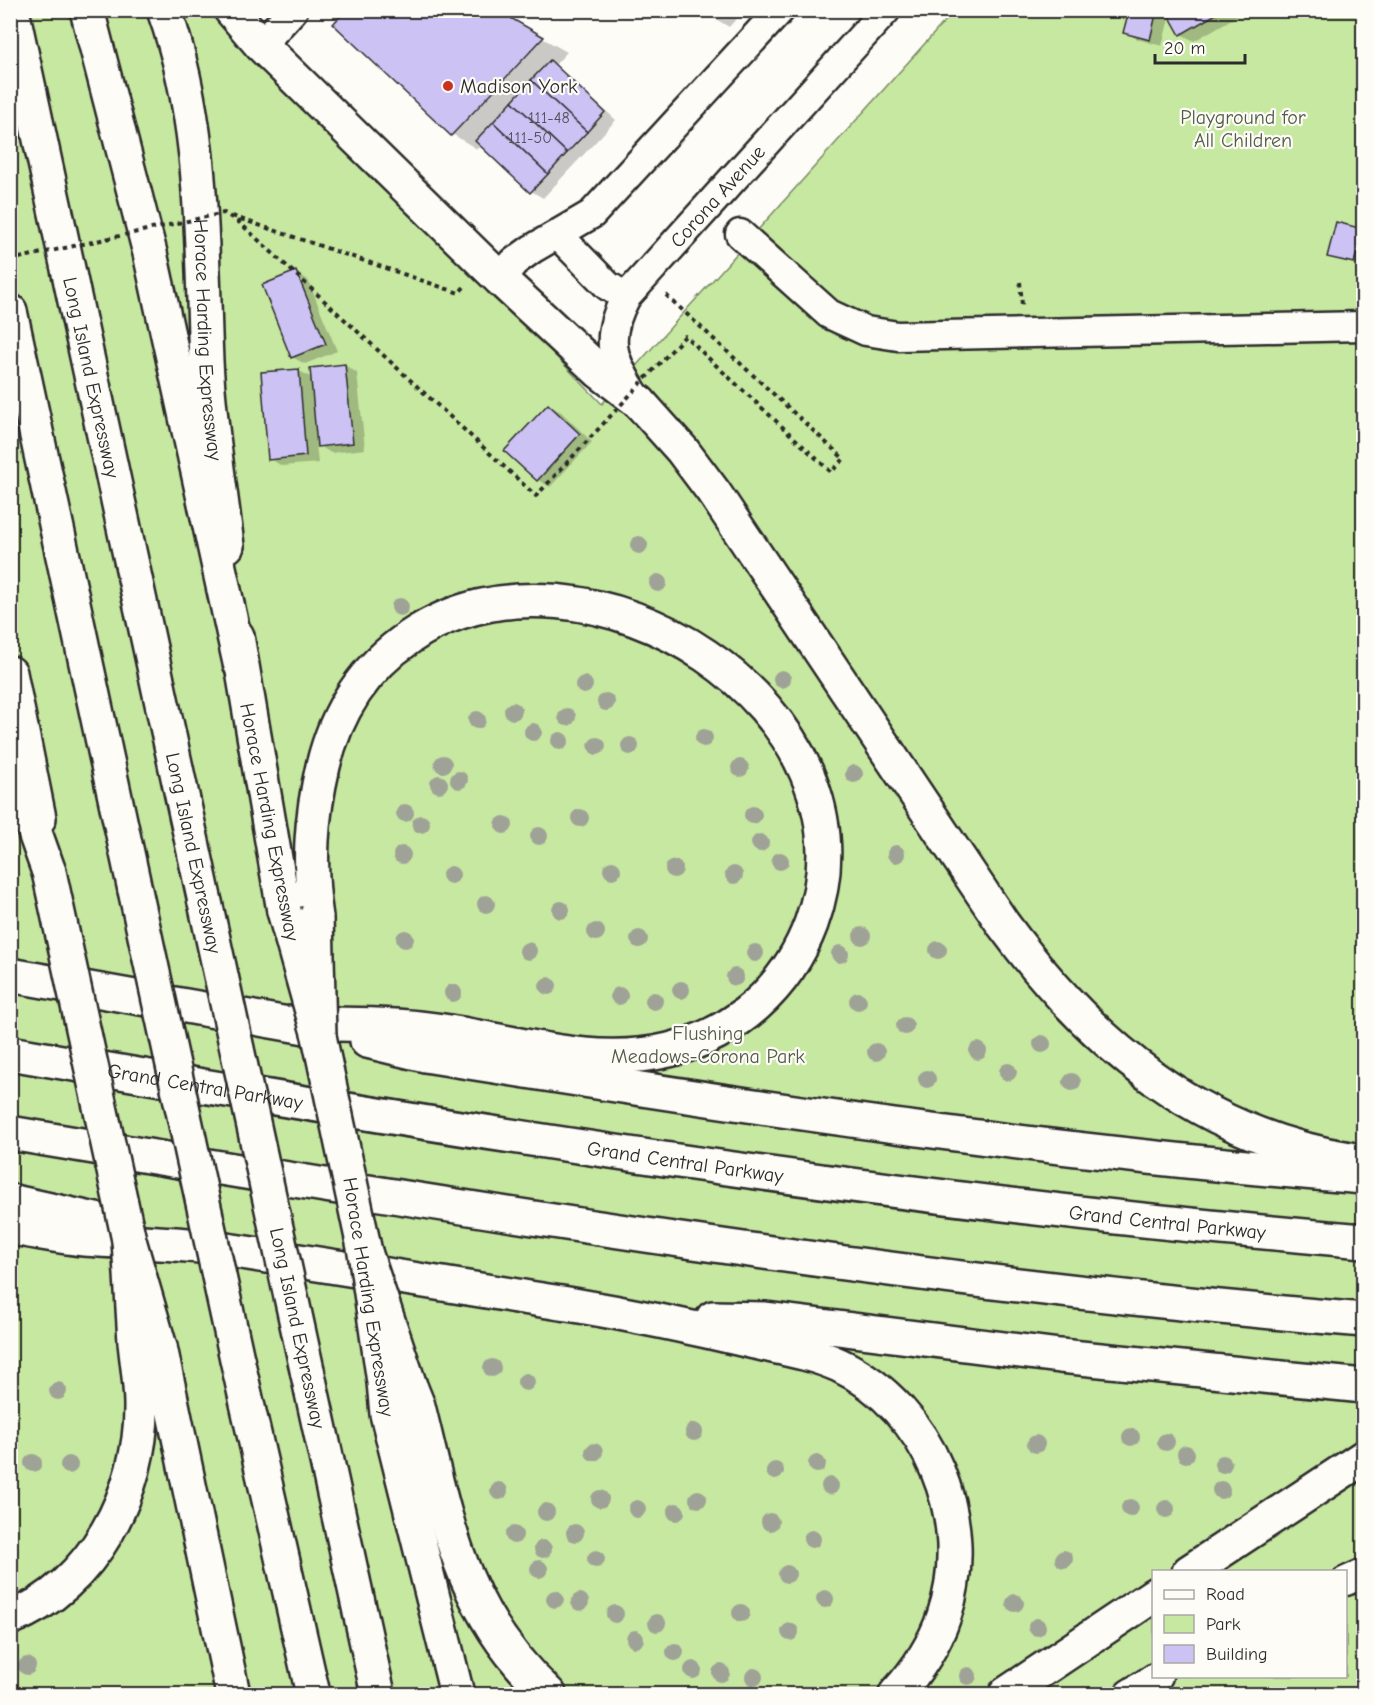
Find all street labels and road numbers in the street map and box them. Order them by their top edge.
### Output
street label: Corona Avenue [666,140,770,252]
street label: Horace Harding Expressway [189,218,227,462]
street label: Long Island Expressway [58,275,124,480]
street label: Horace Harding Expressway [235,701,304,943]
street label: Long Island Expressway [161,750,226,956]
street label: Grand Central Parkway [106,1059,305,1115]
street label: Grand Central Parkway [586,1137,785,1188]
street label: Horace Harding Expressway [338,1176,399,1418]
street label: Grand Central Parkway [1068,1201,1267,1244]
street label: Long Island Expressway [265,1225,330,1431]

